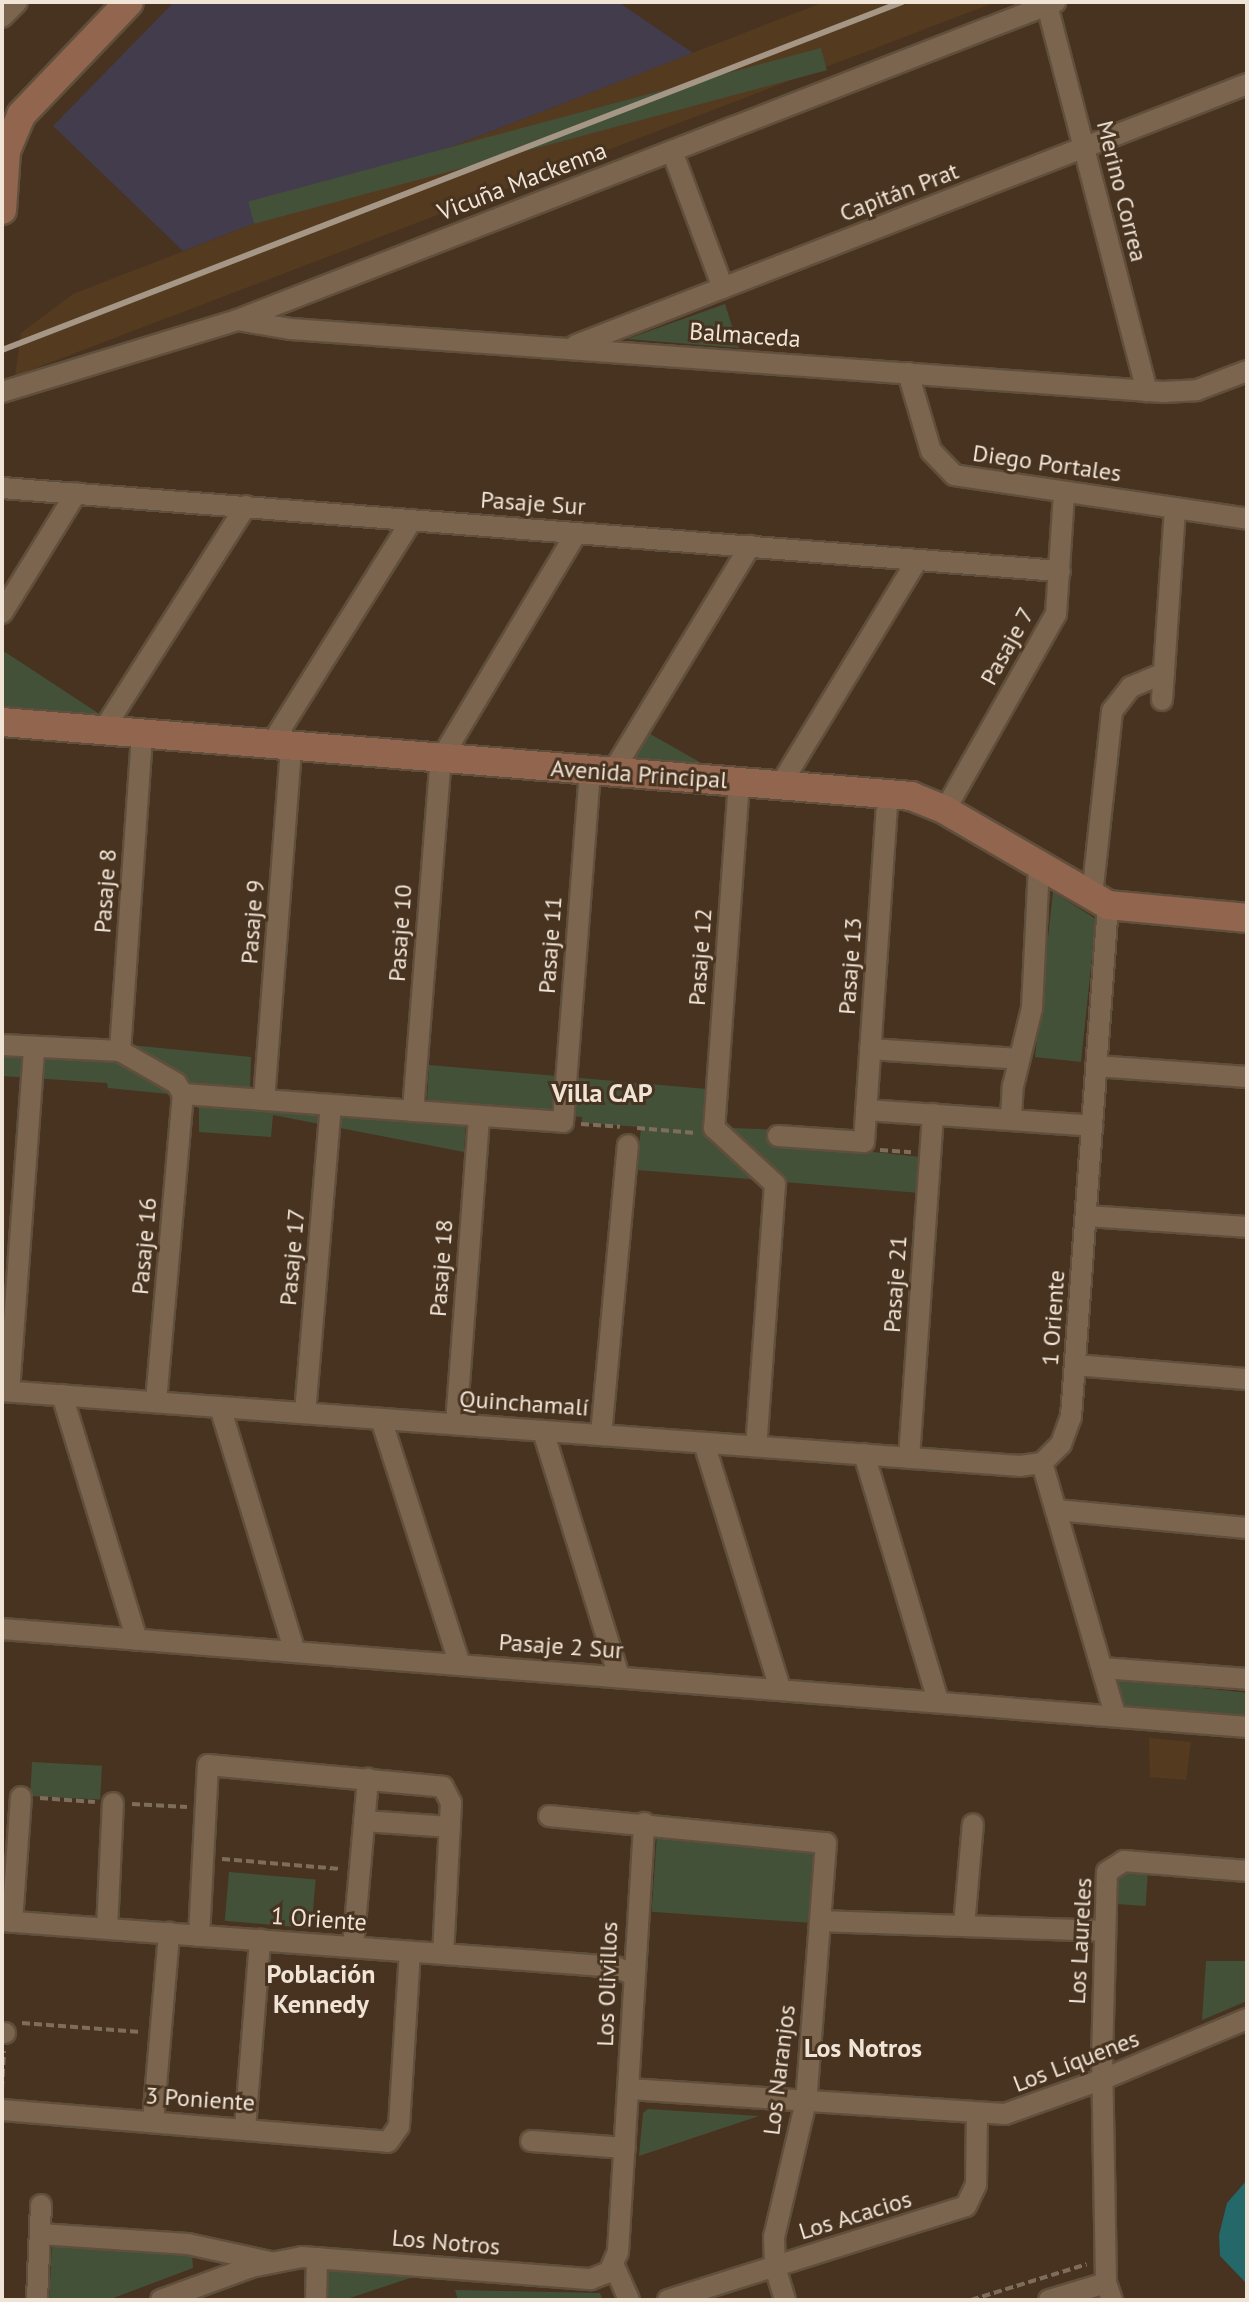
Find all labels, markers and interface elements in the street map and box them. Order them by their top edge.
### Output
street label: Merino Correa [1091,118,1153,264]
street label: Vicuña Mackenna [434,136,610,226]
street label: Capitán Prat [836,156,962,228]
street label: Balmaceda [688,317,802,353]
street label: Diego Portales [971,438,1123,488]
street label: Pasaje Sur [479,485,587,521]
street label: Pasaje 7 [974,602,1040,690]
street label: Avenida Principal [550,753,728,795]
street label: Pasaje 8 [88,848,122,934]
street label: Pasaje 9 [235,879,269,965]
street label: Pasaje 10 [382,883,418,983]
street label: Pasaje 11 [532,895,568,995]
street label: Pasaje 12 [682,907,718,1007]
street label: Pasaje 13 [832,916,868,1016]
district label: Villa CAP [551,1077,653,1109]
street label: Pasaje 16 [125,1196,163,1296]
street label: Pasaje 17 [273,1207,311,1307]
street label: Pasaje 18 [423,1218,459,1318]
street label: Pasaje 21 [877,1234,913,1334]
street label: 1 Oriente [1035,1269,1071,1367]
street label: Quinchamalí [458,1384,590,1422]
street label: Pasaje 2 Sur [498,1627,624,1665]
street label: Los Laureles [1062,1877,1098,2005]
street label: 1 Oriente [270,1901,368,1937]
street label: Los Olivillos [590,1921,624,2047]
district label: Población Kennedy [267,1958,375,2020]
street label: Los Naranjos [757,2003,801,2137]
street label: Los Líquenes [1009,2024,1143,2098]
district label: Los Notros [804,2032,922,2064]
street label: 3 Poniente [144,2081,256,2117]
street label: Los Acacios [795,2184,915,2246]
street label: Los Notros [391,2223,501,2261]

